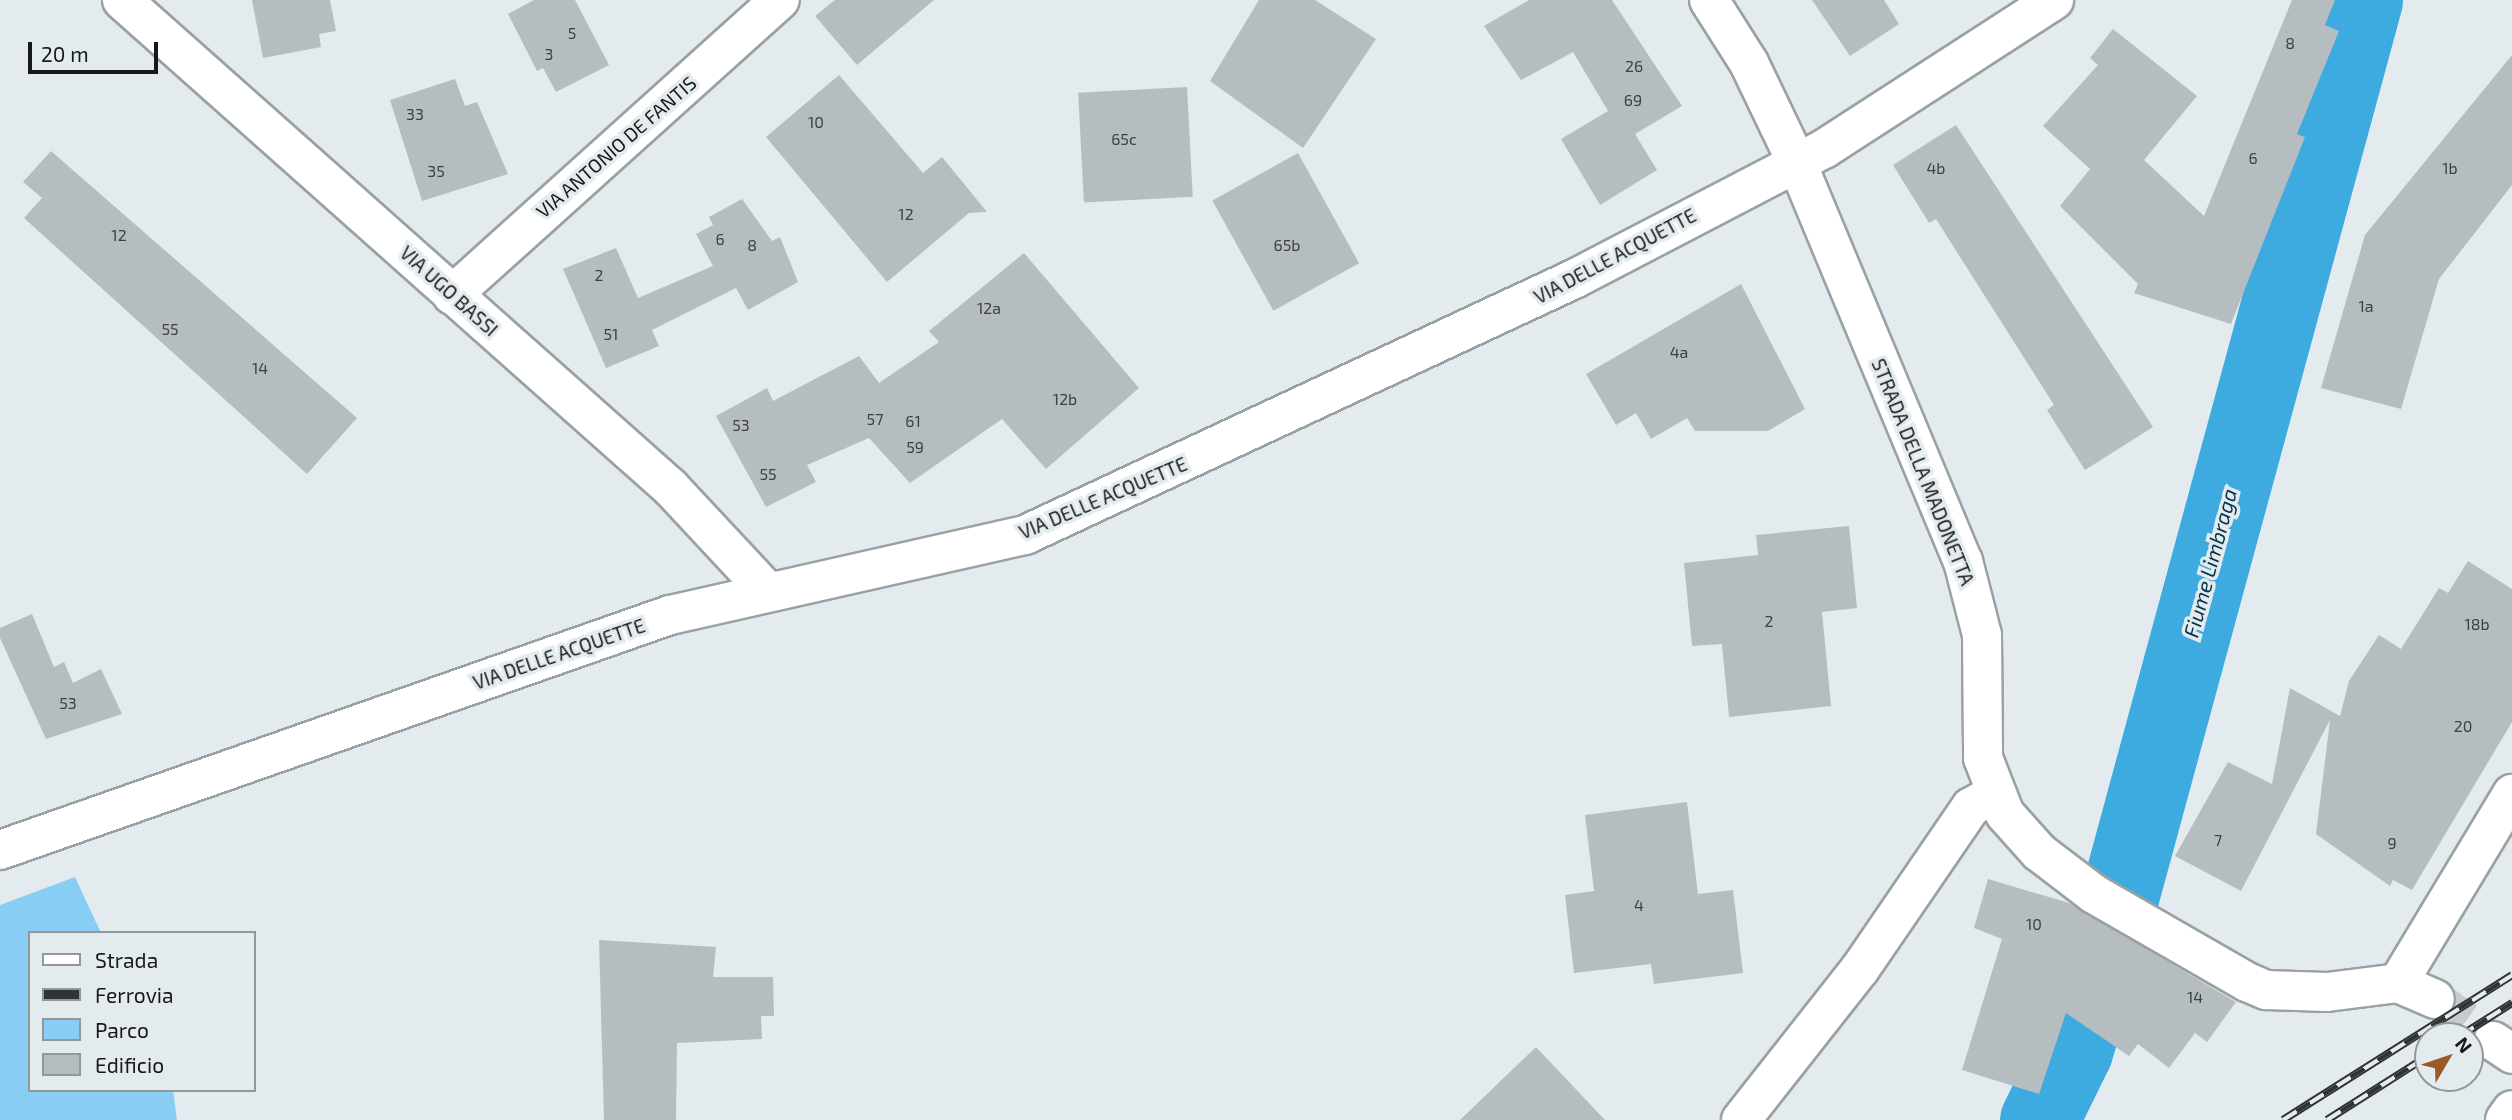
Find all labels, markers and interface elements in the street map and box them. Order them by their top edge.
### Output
house number: 5 [568,23,576,43]
scale bar [32,28,161,72]
house number: 8 [2285,33,2295,53]
text: 20 m [41,41,89,66]
house number: 3 [545,44,553,64]
house number: 26 [1625,56,1643,76]
street label: VIA ANTONIO DE FANTIS [531,71,701,223]
house number: 69 [1624,90,1642,110]
house number: 33 [406,104,424,124]
house number: 10 [808,112,824,132]
house number: 65c [1111,129,1137,149]
house number: 6 [2248,148,2258,168]
house number: 4b [1927,158,1945,178]
house number: 1b [2442,158,2458,178]
house number: 35 [427,161,445,181]
street label: VIA DELLE ACQUETTE [1530,203,1700,309]
house number: 12 [898,204,914,224]
house number: 12 [111,225,127,245]
house number: 6 [715,229,725,249]
house number: 8 [747,235,757,255]
house number: 65b [1274,235,1300,255]
street label: VIA UGO BASSI [395,241,503,341]
house number: 2 [595,265,603,285]
house number: 1a [2358,296,2374,316]
house number: 12a [977,298,1001,318]
house number: 55 [161,319,179,339]
house number: 51 [604,324,618,344]
house number: 4a [1670,342,1688,362]
street label: STRADA DELLA MADONETTA [1867,355,1979,589]
house number: 14 [252,358,268,378]
house number: 12b [1053,389,1077,409]
house number: 57 [867,409,883,429]
house number: 61 [905,411,921,431]
house number: 53 [732,415,750,435]
house number: 59 [906,437,924,457]
street label: VIA DELLE ACQUETTE [1015,452,1191,544]
house number: 55 [759,464,777,484]
water label: Fiume Limbraga [2178,486,2242,640]
house number: 2 [1765,611,1773,631]
street label: VIA DELLE ACQUETTE [470,614,648,694]
house number: 18b [2464,614,2490,634]
house number: 53 [59,693,77,713]
house number: 20 [2454,716,2472,736]
house number: 7 [2214,830,2222,850]
house number: 9 [2387,833,2397,853]
house number: 4 [1634,895,1644,915]
house number: 10 [2026,914,2042,934]
legend [28,931,256,1092]
text: Strada [95,947,158,972]
text: Ferrovia [95,982,174,1007]
house number: 14 [2187,987,2203,1007]
text: Parco [95,1017,149,1042]
north arrow [2414,1022,2484,1092]
text: N [2451,1032,2477,1057]
text: Edificio [95,1052,164,1077]

